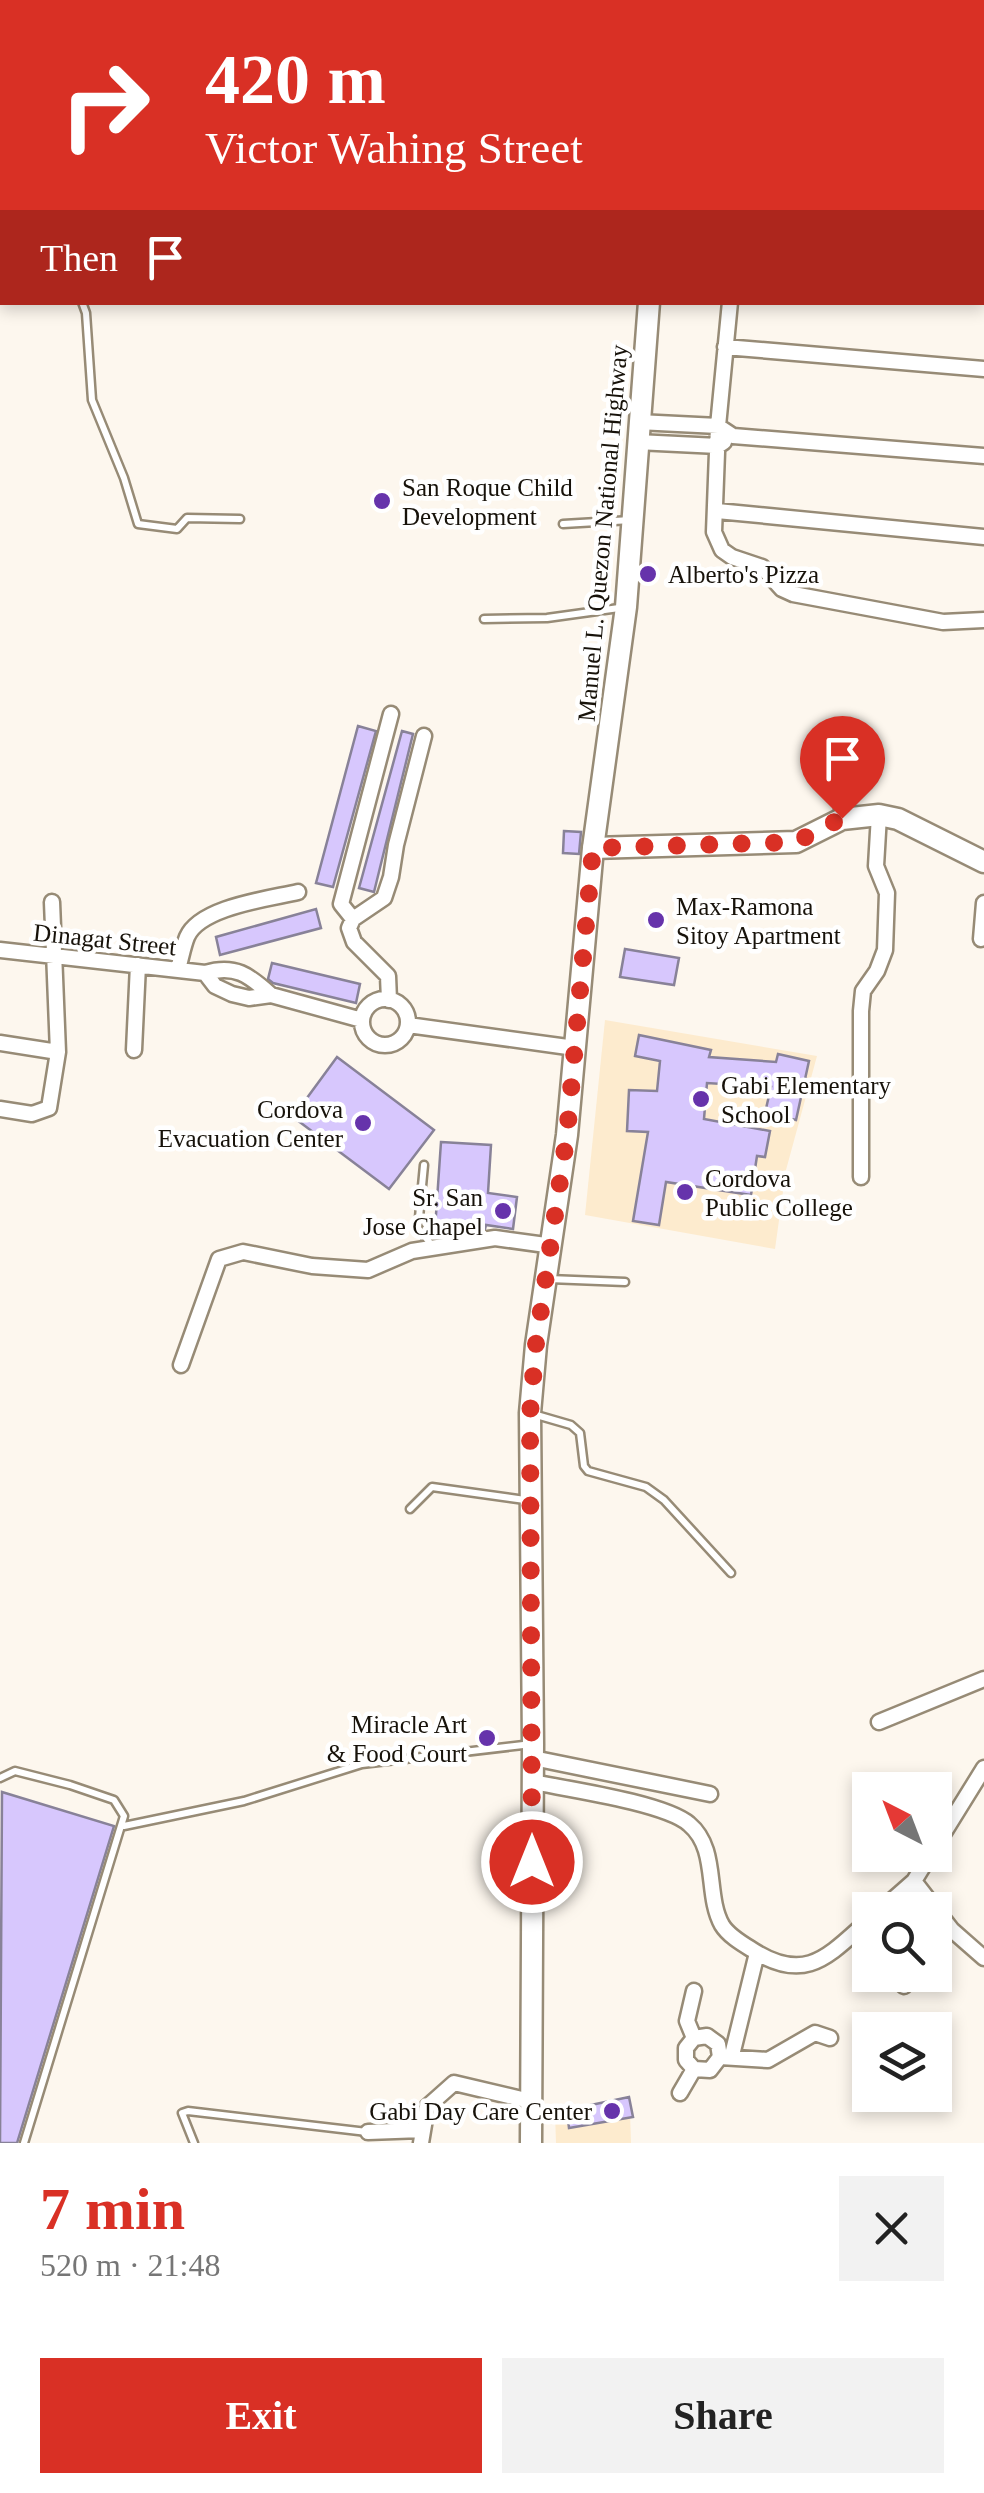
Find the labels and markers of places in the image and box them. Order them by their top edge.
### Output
place label: San Roque Child Development [402,474,573,530]
marker: San Roque Child Development [371,490,393,512]
place label: Alberto's Pizza [668,561,819,588]
marker: Alberto's Pizza [637,563,659,585]
pin [800,716,885,819]
place label: Max-Ramona Sitoy Apartment [676,893,841,949]
marker: Max-Ramona Sitoy Apartment [645,909,667,931]
place label: Gabi Elementary School [721,1072,892,1128]
marker: Gabi Elementary School [690,1088,712,1110]
place label: Cordova Evacuation Center [158,1096,344,1152]
marker: Cordova Evacuation Center [352,1112,374,1134]
place label: Cordova Public College [705,1165,853,1221]
marker: Cordova Public College [674,1181,696,1203]
place label: Sr. San Jose Chapel [363,1184,483,1240]
marker: Sr. San Jose Chapel [492,1200,514,1222]
place label: Miracle Art & Food Court [327,1711,467,1767]
marker: Miracle Art & Food Court [476,1727,498,1749]
place label: Gabi Day Care Center [369,2098,593,2125]
marker: Gabi Day Care Center [601,2100,623,2122]

